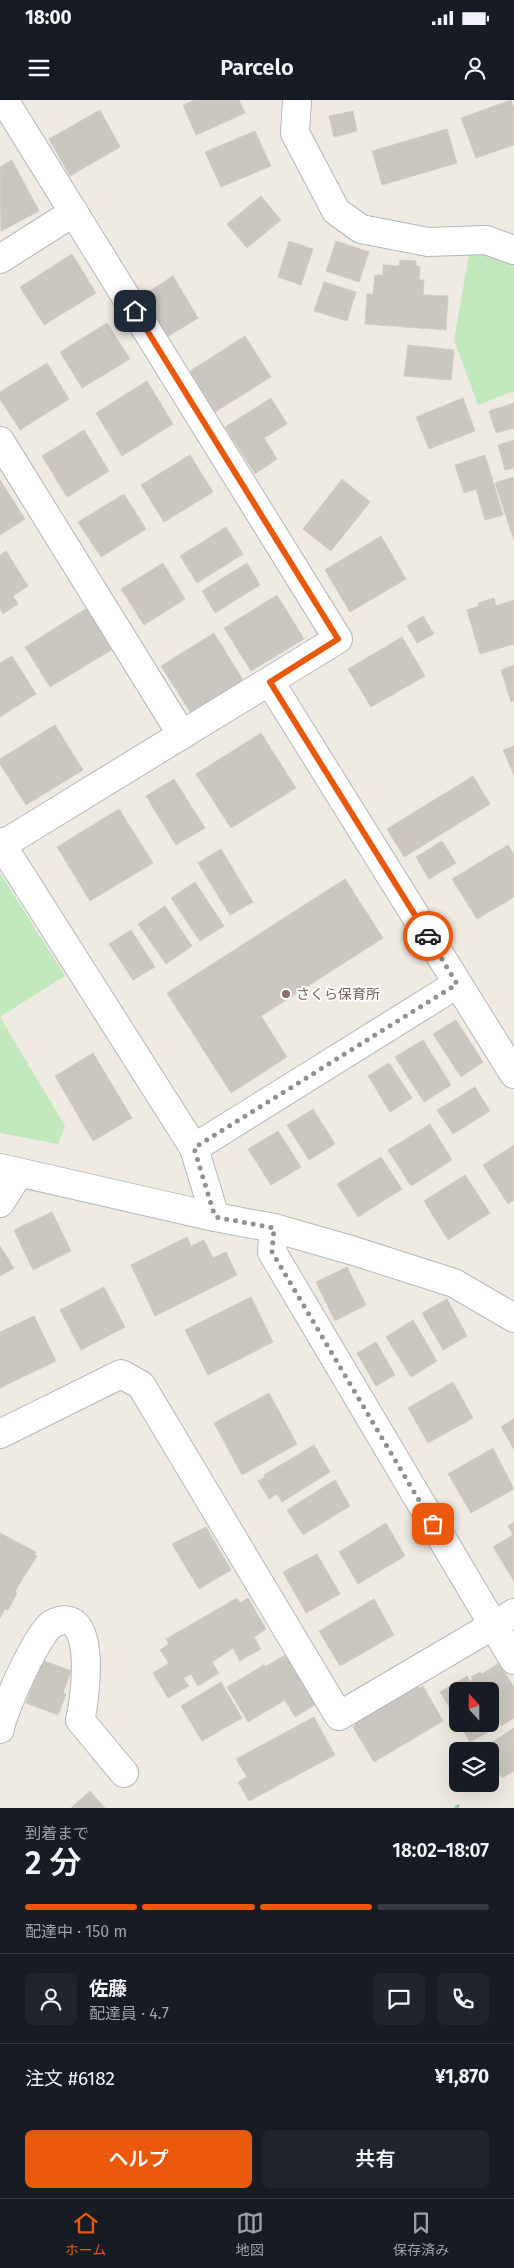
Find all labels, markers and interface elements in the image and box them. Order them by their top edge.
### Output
text: 18:00 [25,6,72,29]
icon: menu [25,54,53,82]
text: Parcelo [220,54,294,81]
icon: person [461,54,489,82]
pin [114,290,156,332]
icon: home [121,297,149,325]
courier [403,911,453,961]
icon: car [414,922,442,950]
place label: さくら保育所 [296,986,380,1003]
marker: さくら保育所 [280,988,292,1000]
pin [412,1503,454,1545]
icon: bag [419,1510,447,1538]
north arrow [449,1682,499,1732]
map controls [449,1682,499,1792]
button: layers [449,1742,499,1792]
text: 到着まで [25,1824,89,1843]
text: 18:02–18:07 [392,1839,489,1862]
text: 2 分 [25,1844,81,1882]
text: 配達中 · 150 m [25,1922,127,1941]
button: person [25,1973,77,2025]
button: chat [373,1973,425,2025]
button: phone [437,1973,489,2025]
text: 佐藤 [89,1977,127,2000]
text: 配達員 · 4.7 [89,2004,169,2023]
text: ¥1,870 [435,2065,489,2088]
text: 注文 #6182 [25,2067,115,2090]
button: ヘルプ [25,2130,252,2188]
button: 共有 [262,2130,489,2188]
tab: ホーム [65,2209,106,2259]
tab: 地図 [236,2209,264,2259]
tab: 保存済み [393,2209,449,2259]

